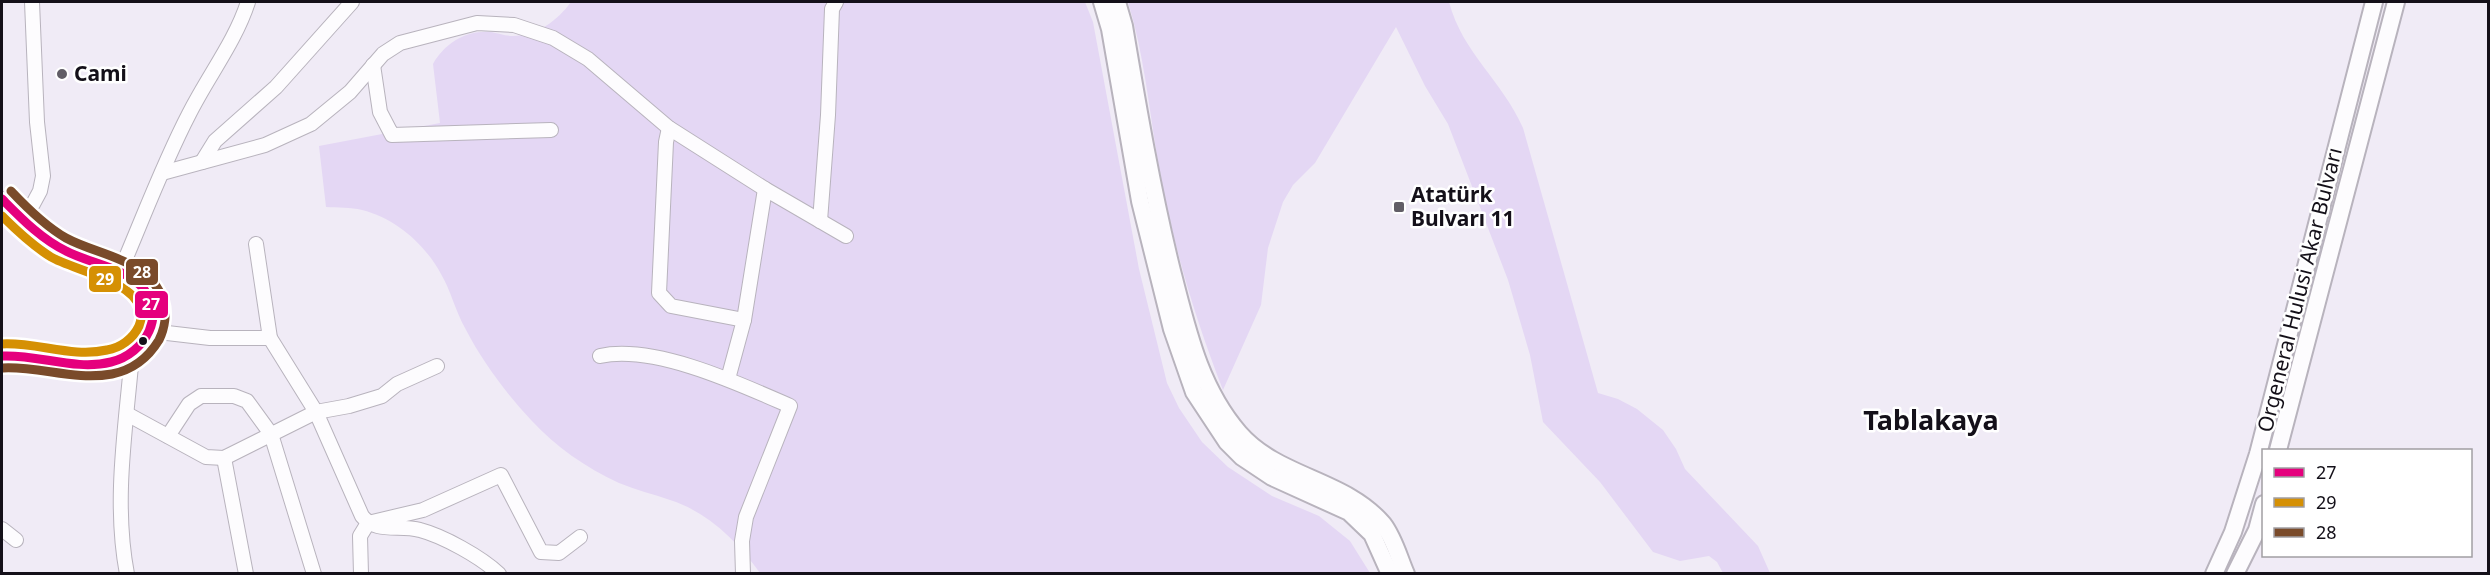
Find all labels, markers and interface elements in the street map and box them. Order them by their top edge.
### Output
place label: Cami [74,59,127,87]
marker: Cami [55,67,69,81]
street label: Orgeneral Hulusi Akar Bulvarı [2250,145,2348,435]
place label: Atatürk Bulvarı 11 [1411,180,1515,232]
marker: Atatürk Bulvarı 11 [1392,200,1406,214]
line badge: 28 [125,258,159,286]
text: 28 [133,261,151,283]
line badge: 29 [88,265,122,293]
text: 29 [96,268,114,290]
line badge: 27 [134,290,169,319]
text: 27 [142,293,160,315]
unlabelled marker [137,335,149,347]
district label: Tablakaya [1863,401,1999,438]
legend [2262,449,2472,557]
text: 27 [2316,460,2337,484]
text: 29 [2316,490,2337,514]
text: 28 [2316,520,2337,544]

